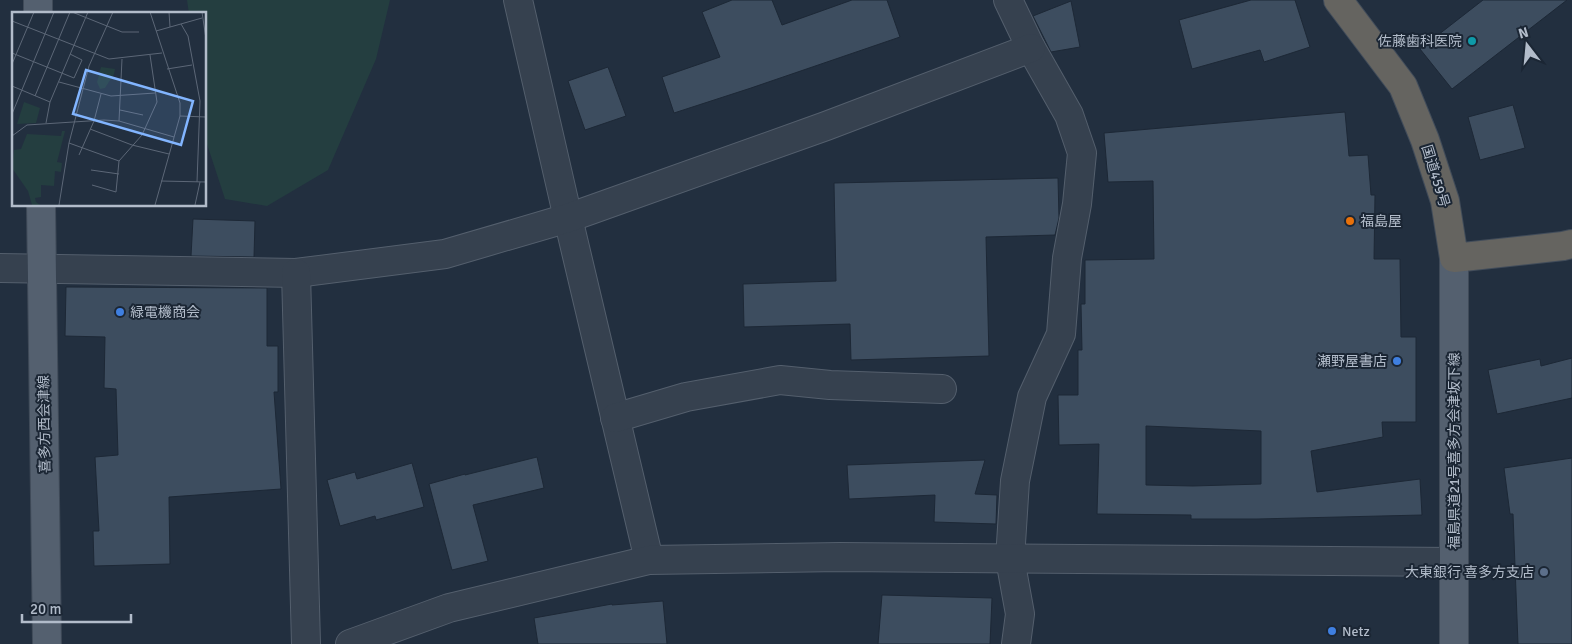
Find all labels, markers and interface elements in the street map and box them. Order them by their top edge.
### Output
inset map [12,12,206,206]
north arrow [1502,20,1552,70]
text: N [1517,23,1531,42]
place label: 佐藤歯科医院 [1378,33,1462,50]
marker: 佐藤歯科医院 [1466,35,1478,47]
street label: 国道459号 [1418,143,1453,210]
place label: 福島屋 [1360,213,1402,230]
marker: 福島屋 [1344,215,1356,227]
place label: 緑電機商会 [130,304,200,321]
marker: 緑電機商会 [114,306,126,318]
street label: 福島県道21号喜多方会津坂下線 [1446,352,1463,550]
place label: 瀬野屋書店 [1317,353,1387,370]
marker: 瀬野屋書店 [1391,355,1403,367]
street label: 喜多方西会津線 [35,375,54,473]
place label: 大東銀行 喜多方支店 [1405,564,1534,581]
marker: 大東銀行 喜多方支店 [1538,566,1550,578]
scale bar [22,592,131,624]
text: 20 m [30,600,61,618]
place label: Netz [1342,623,1370,640]
marker: Netz [1326,625,1338,637]

